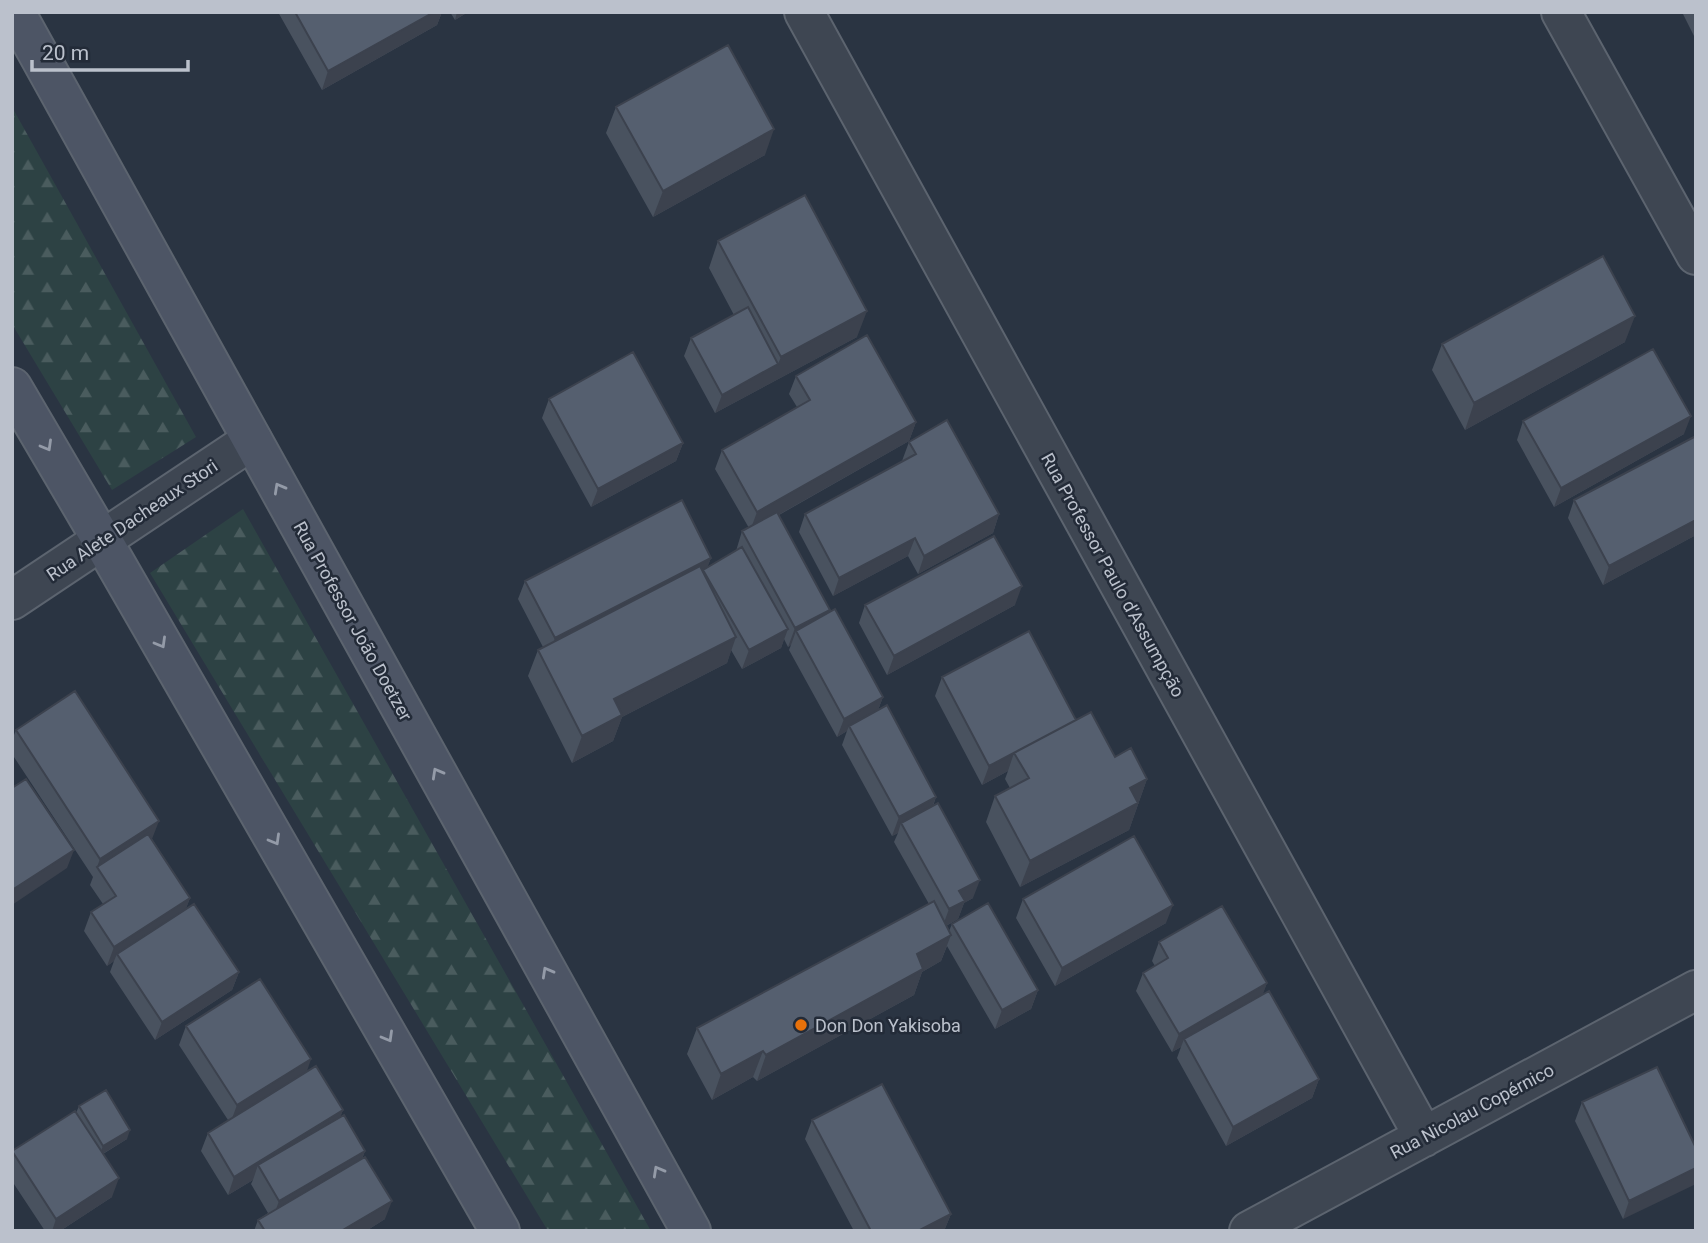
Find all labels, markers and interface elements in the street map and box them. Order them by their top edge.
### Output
scale bar [32,28,187,72]
text: 20 m [42,41,89,65]
one-way arrow [39,438,52,451]
street label: Rua Professor Paulo d'Assumpção [1037,449,1189,701]
street label: Rua Alete Dacheaux Stori [43,455,221,585]
one-way arrow [274,483,287,496]
street label: Rua Professor João Doetzer [289,518,417,724]
one-way arrow [153,635,166,648]
one-way arrow [432,768,445,780]
one-way arrow [267,832,280,845]
one-way arrow [542,967,555,979]
place label: Don Don Yakisoba [815,1015,961,1036]
marker: Don Don Yakisoba [793,1017,809,1033]
one-way arrow [380,1030,393,1042]
street label: Rua Nicolau Copérnico [1387,1059,1557,1163]
one-way arrow [653,1166,666,1178]

